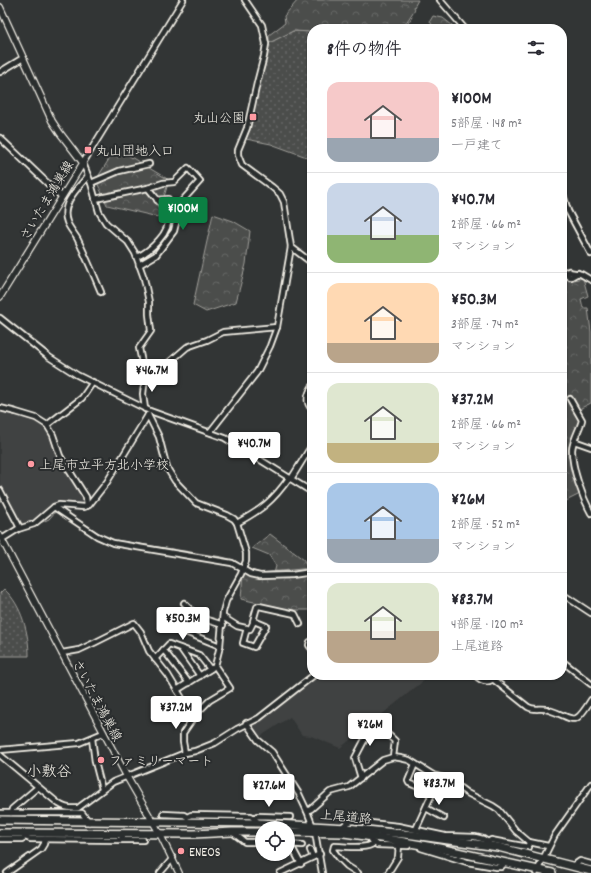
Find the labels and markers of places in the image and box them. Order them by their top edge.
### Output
place label: 丸山公園 [193,110,245,129]
marker: 丸山公園 [248,112,258,122]
place label: 丸山団地入口 [96,143,174,162]
marker: 丸山団地入口 [83,145,93,155]
pin: ¥100M [155,197,211,231]
pin: ¥46.7M [119,359,185,393]
pin: ¥40.7M [221,432,287,466]
place label: 上尾市立平方北小学校 [39,457,169,476]
marker: 上尾市立平方北小学校 [26,459,36,469]
pin: ¥50.3M [150,607,216,641]
pin: ¥37.2M [143,696,209,730]
pin: ¥26M [346,713,394,747]
place label: ファミリーマート [109,753,213,772]
marker: ファミリーマート [96,755,106,765]
pin: ¥83.7M [406,772,472,806]
pin: ¥27.6M [236,774,302,808]
place label: ENEOS [189,844,221,863]
marker: ENEOS [176,846,186,856]

